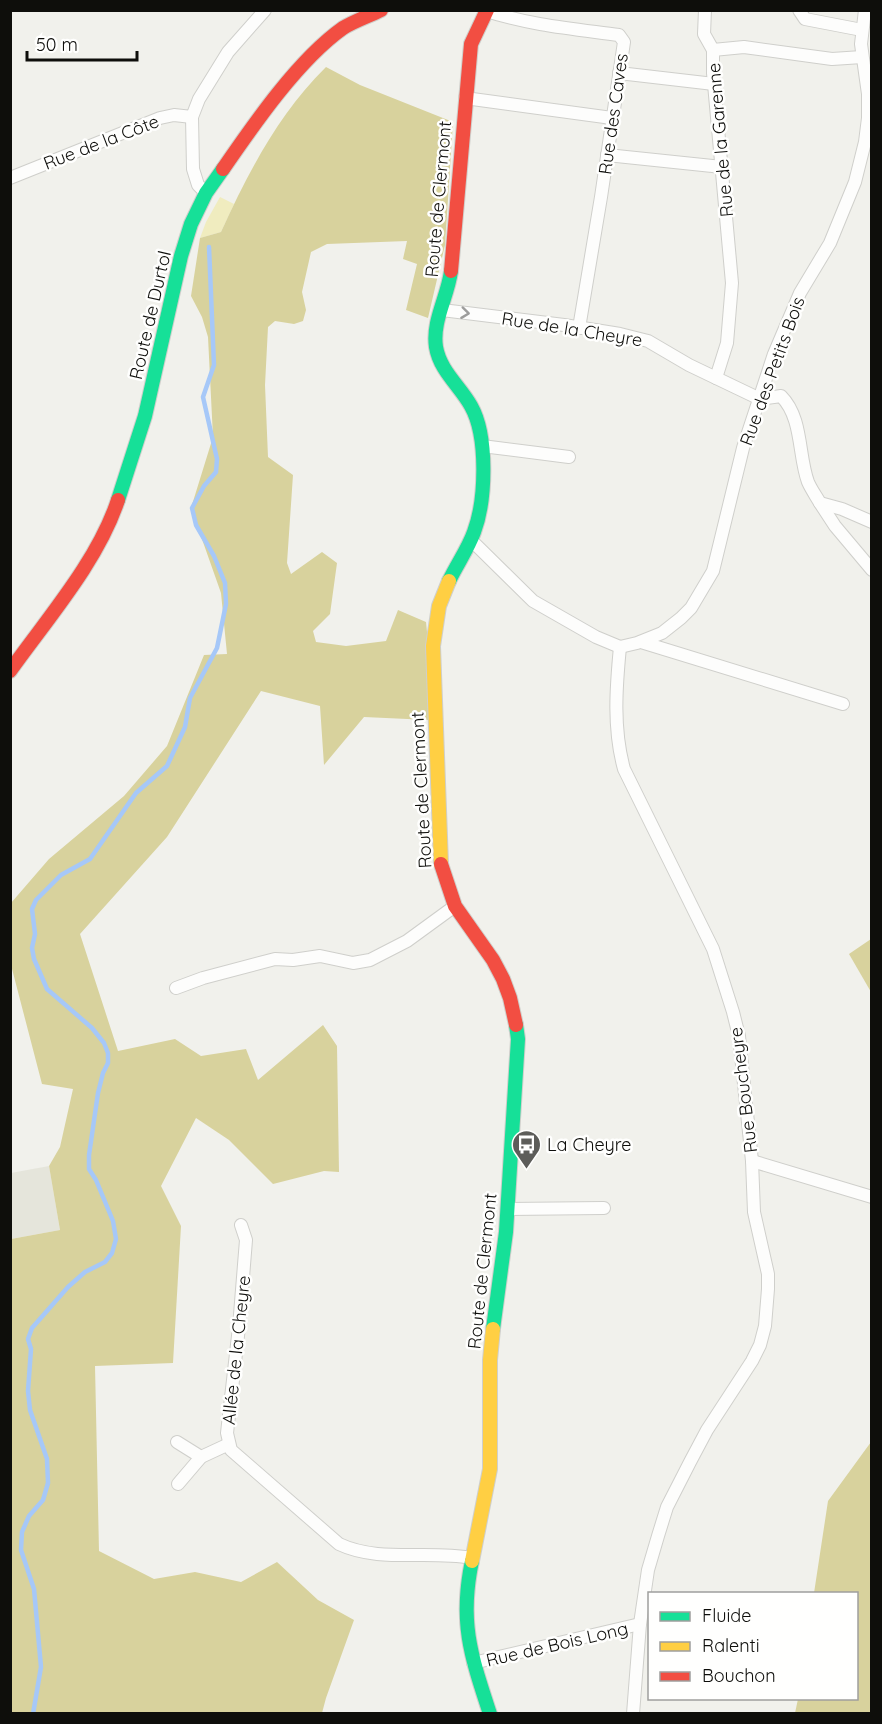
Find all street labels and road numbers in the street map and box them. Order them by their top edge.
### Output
street label: Rue des Caves [593,52,633,176]
street label: Rue de la Garenne [702,62,738,218]
street label: Rue de la Côte [40,109,162,175]
street label: Route de Clermont [420,120,456,278]
street label: Route de Durtol [124,248,176,382]
street label: Rue des Petits Bois [734,293,810,449]
street label: Rue de la Cheyre [500,307,644,351]
street label: Route de Clermont [405,711,437,869]
street label: Rue Boucheyre [724,1026,762,1154]
street label: Route de Clermont [462,1192,502,1350]
street label: Allée de la Cheyre [217,1274,255,1426]
street label: Rue de Bois Long [484,1616,630,1672]

